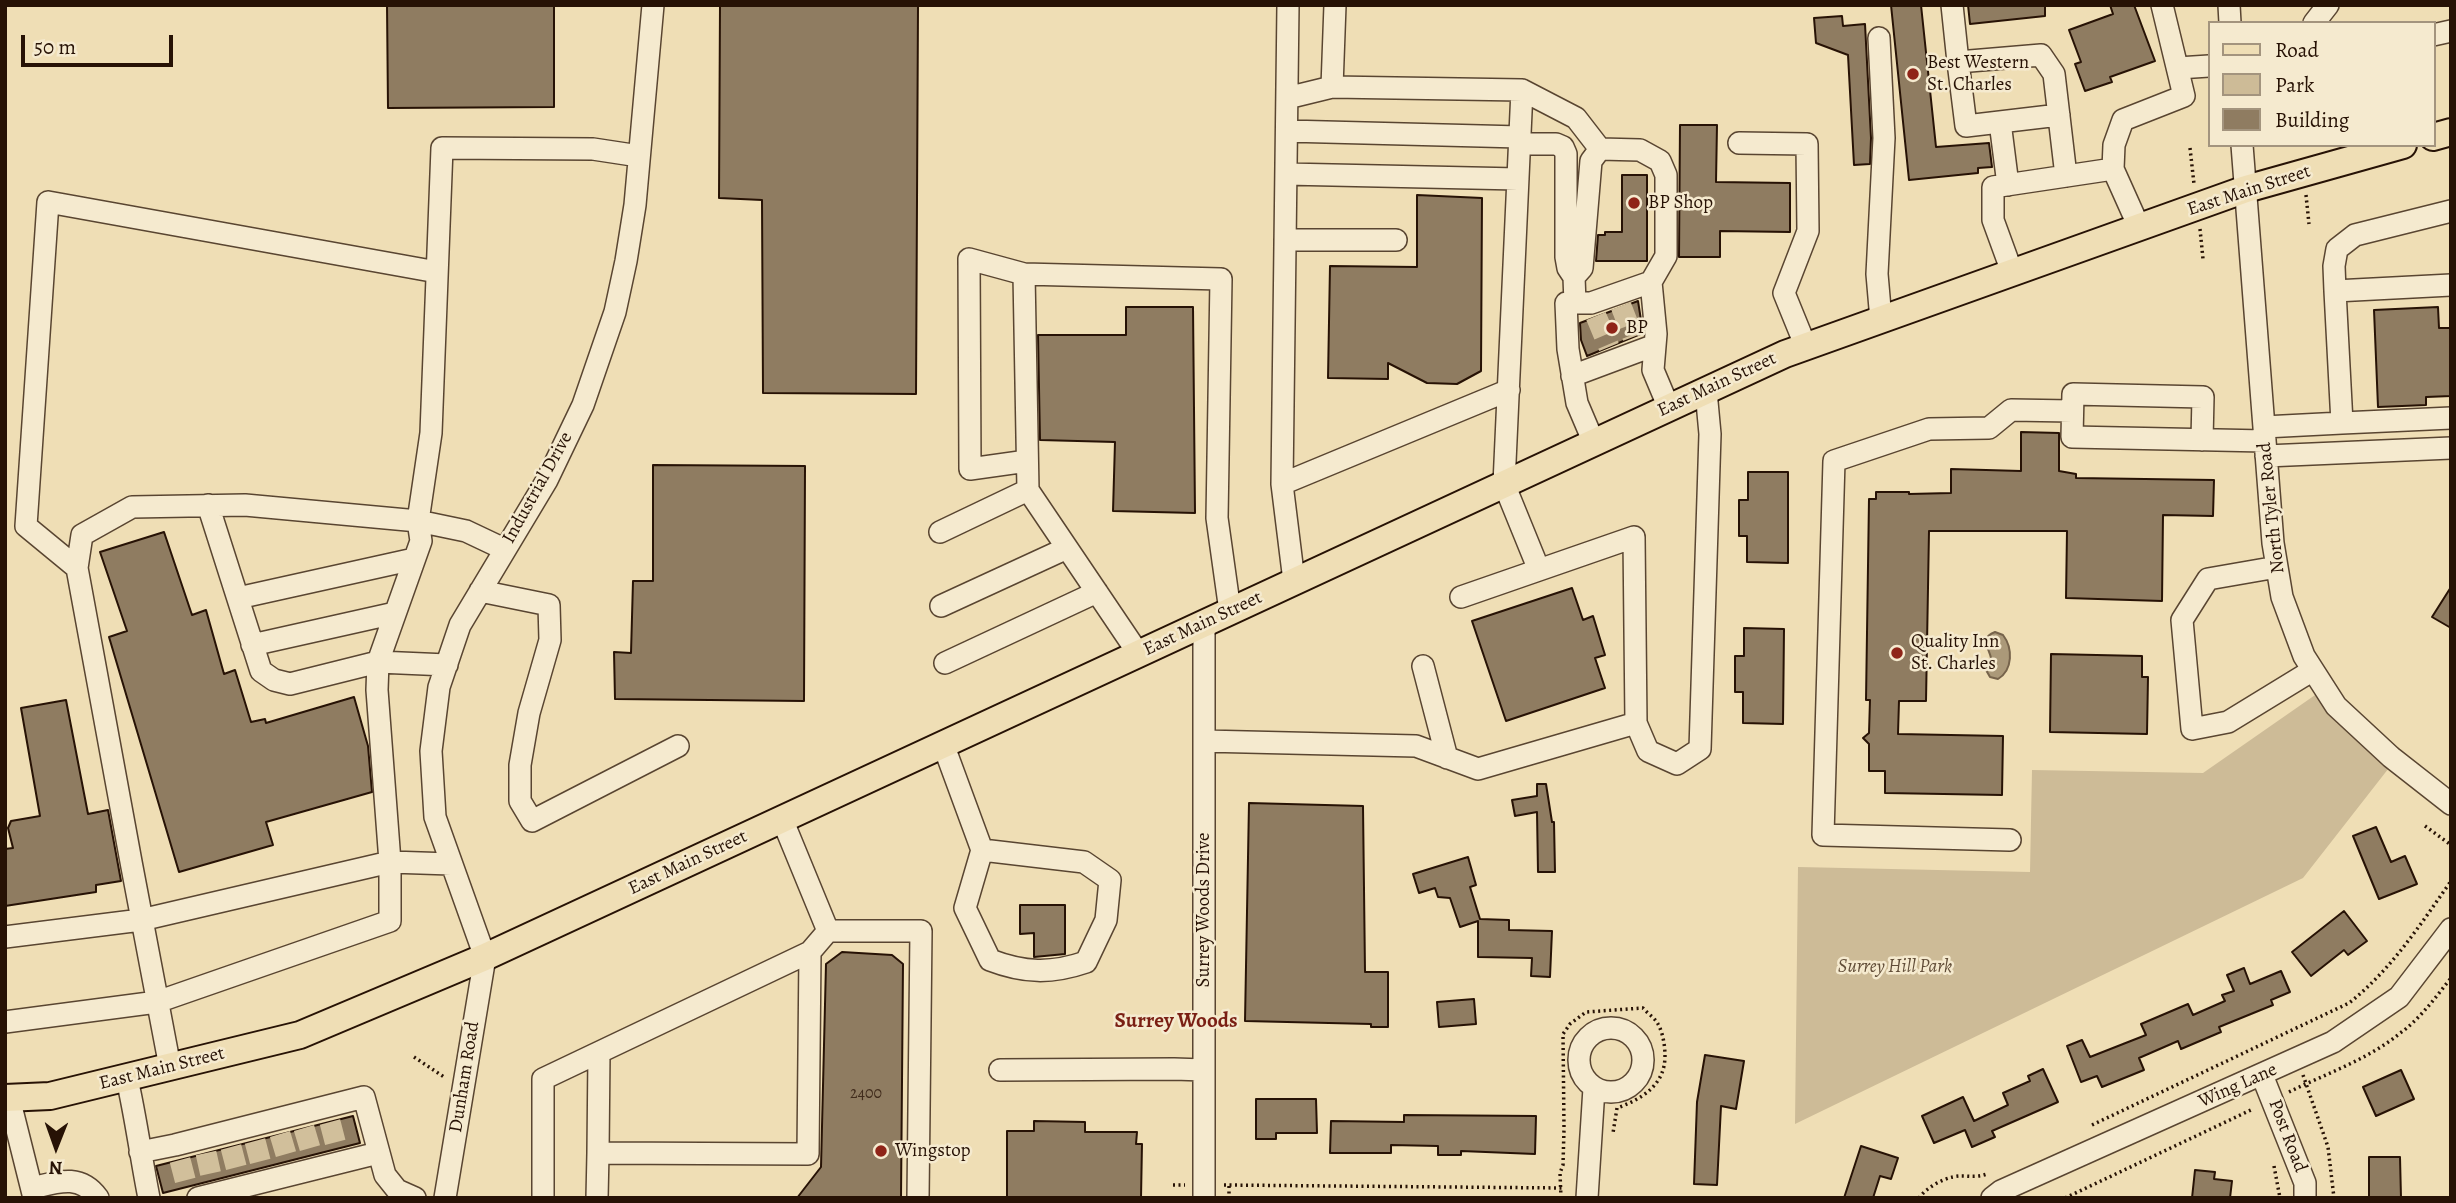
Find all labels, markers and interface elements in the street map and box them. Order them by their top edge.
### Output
scale bar [24,21,177,65]
legend [2208,21,2435,147]
text: 50 m [34,33,76,61]
text: Road [2275,36,2319,64]
place label: Best Western St. Charles [1927,52,2029,96]
marker: Best Western St. Charles [1905,66,1921,82]
text: Park [2275,71,2314,99]
text: Building [2275,106,2349,134]
street label: East Main Street [2184,160,2314,222]
place label: BP Shop [1648,192,1713,214]
marker: BP Shop [1626,195,1642,211]
place label: BP [1626,317,1648,339]
marker: BP [1604,320,1620,336]
street label: East Main Street [1654,348,1780,422]
street label: Industrial Drive [498,428,578,548]
street label: North Tyler Road [2254,441,2290,575]
street label: East Main Street [1140,587,1266,661]
place label: Quality Inn St. Charles [1911,631,1999,675]
marker: Quality Inn St. Charles [1889,645,1905,661]
street label: East Main Street [625,826,751,900]
street label: Surrey Woods Drive [1193,833,1215,987]
park label: Surrey Hill Park [1838,956,1952,978]
district label: Surrey Woods [1114,1009,1238,1035]
street label: Dunham Road [445,1020,485,1134]
street label: East Main Street [97,1042,227,1096]
street label: Wing Lane [2195,1059,2281,1113]
house number: 2400 [850,1084,882,1104]
street label: Post Road [2263,1096,2311,1176]
north arrow [21,1112,91,1182]
place label: Wingstop [895,1140,971,1162]
marker: Wingstop [873,1143,889,1159]
text: N [48,1155,63,1181]

